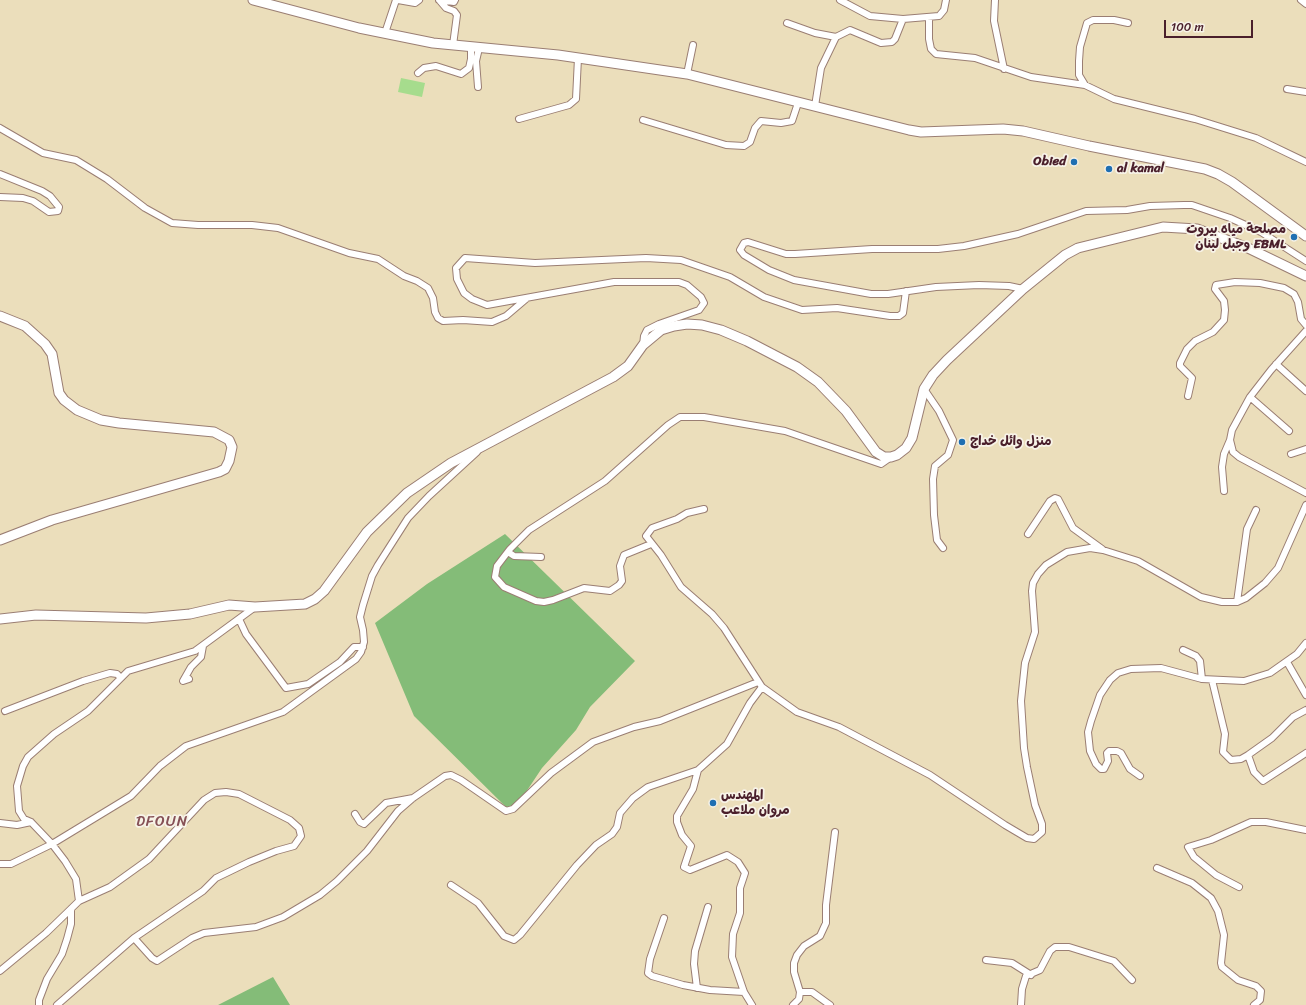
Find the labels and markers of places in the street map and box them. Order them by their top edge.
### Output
place label: Obied [1033,154,1066,170]
marker: Obied [1069,157,1079,167]
place label: al kamal [1117,161,1164,177]
marker: al kamal [1104,164,1114,174]
place label: مصلحة مياه بيروت وجبل لبنان EBML [1186,222,1286,253]
marker: مصلحة مياه بيروت وجبل لبنان EBML [1289,232,1299,242]
place label: منزل وائل خداج [970,434,1052,450]
marker: منزل وائل خداج [957,437,967,447]
place label: المهندس مروان ملاعب [721,788,790,819]
marker: المهندس مروان ملاعب [708,798,718,808]

